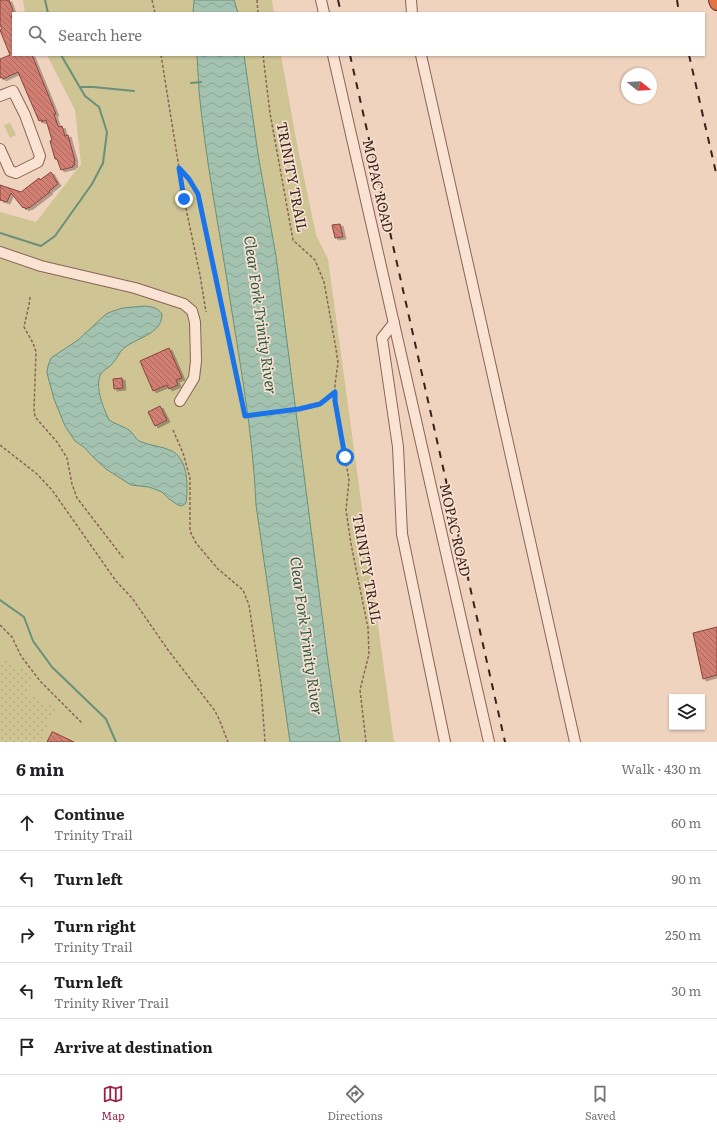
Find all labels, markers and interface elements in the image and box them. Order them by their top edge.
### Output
search box [12,12,705,56]
icon: search [26,23,48,45]
text: Search here [58,23,142,46]
north arrow [621,68,657,104]
street label: TRINITY TRAIL [272,120,314,234]
street label: MOPAC ROAD [359,137,399,235]
route end [175,190,193,208]
water label: Clear Fork Trinity River [239,234,284,396]
route start [336,448,354,466]
street label: MOPAC ROAD [436,481,476,579]
street label: TRINITY TRAIL [348,512,388,626]
water label: Clear Fork Trinity River [285,555,330,717]
map controls [669,694,705,730]
button: layers [669,694,705,730]
text: 6 min [16,756,64,781]
text: Walk · 430 m [621,759,701,778]
text: Continue [54,802,124,825]
icon: ahead [16,812,38,834]
text: 60 m [671,813,701,832]
text: Trinity Trail [54,825,133,844]
text: Turn left [54,867,123,890]
icon: left [16,868,38,890]
text: 90 m [671,869,701,888]
text: Turn right [54,914,136,937]
icon: right [16,924,38,946]
text: 250 m [665,925,701,944]
text: Trinity Trail [54,937,133,956]
text: Turn left [54,970,123,993]
icon: left [16,980,38,1002]
text: 30 m [671,981,701,1000]
text: Trinity River Trail [54,993,169,1012]
text: Arrive at destination [54,1035,213,1058]
icon: arrive [16,1036,38,1058]
tab: Map [101,1083,125,1123]
tab: Directions [327,1083,382,1123]
tab: Saved [585,1083,616,1123]

